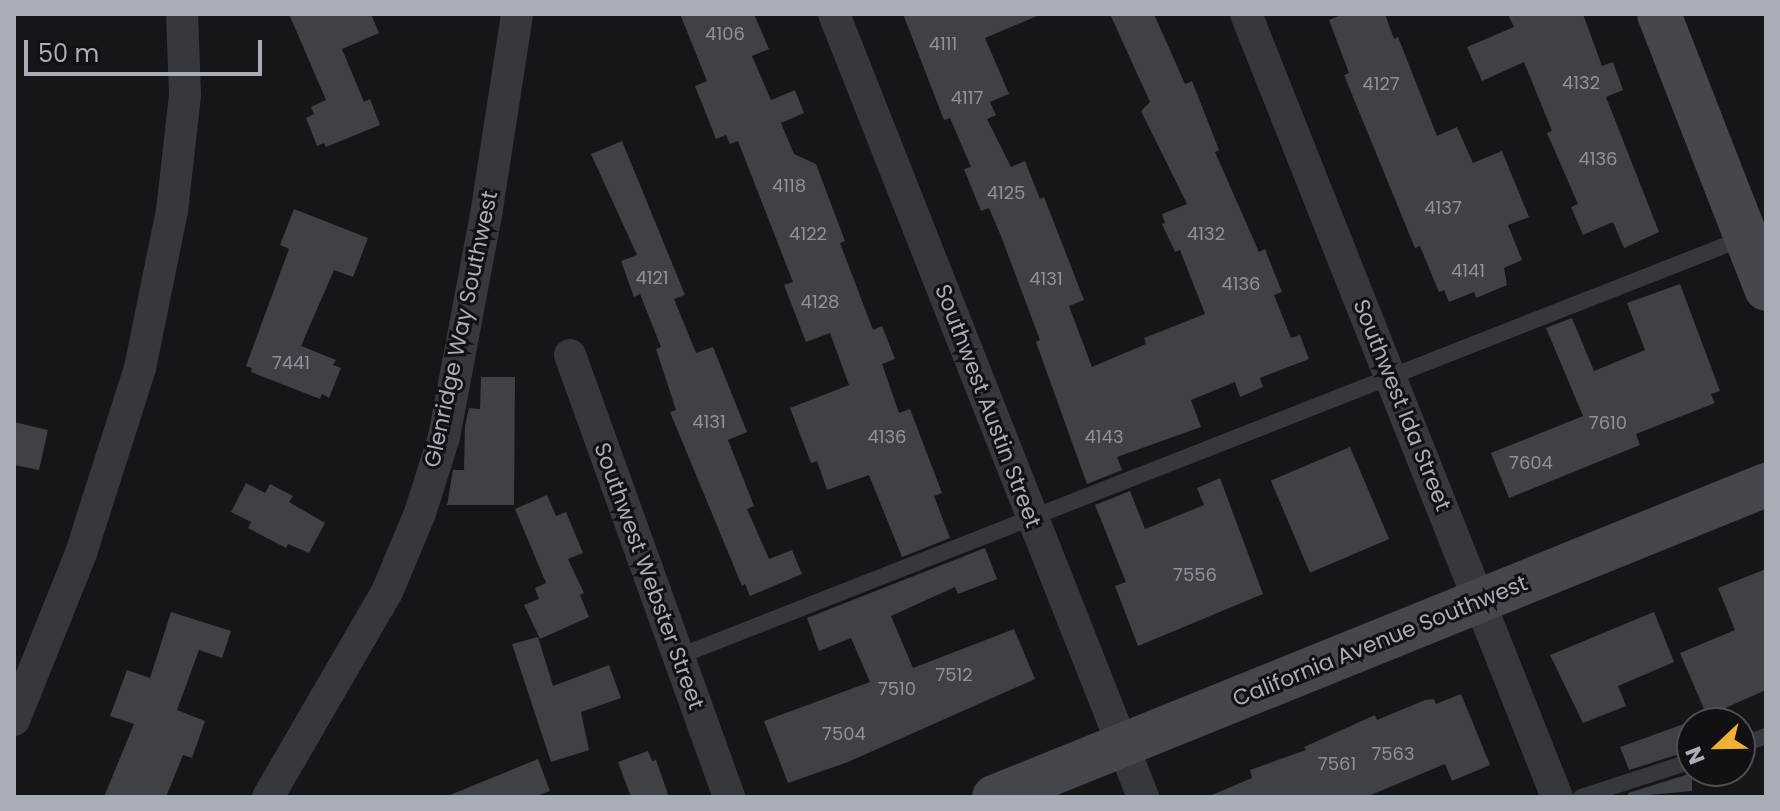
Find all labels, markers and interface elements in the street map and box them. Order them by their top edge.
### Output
house number: 4106 [705,23,745,45]
scale bar [28,24,266,74]
house number: 4111 [929,33,957,55]
text: 50 m [38,37,99,70]
house number: 4132 [1562,72,1600,94]
house number: 4127 [1362,73,1400,95]
house number: 4117 [951,87,983,109]
house number: 4136 [1578,148,1618,170]
house number: 4118 [772,175,806,197]
house number: 4125 [987,182,1025,204]
street label: Glenridge Way Southwest [419,188,503,470]
house number: 4137 [1424,197,1462,219]
house number: 4122 [789,223,827,245]
house number: 4132 [1187,223,1225,245]
house number: 4141 [1451,260,1485,282]
house number: 4121 [635,267,669,289]
house number: 4131 [1029,268,1063,290]
house number: 4136 [1221,273,1261,295]
street label: Southwest Austin Street [929,281,1047,531]
house number: 4128 [801,291,839,313]
street label: Southwest Ida Street [1347,295,1457,515]
house number: 7441 [272,352,310,374]
house number: 4131 [692,411,726,433]
house number: 7610 [1589,412,1627,434]
house number: 4136 [867,426,907,448]
house number: 4143 [1084,426,1124,448]
street label: Southwest Webster Street [588,439,710,713]
house number: 7604 [1509,452,1553,474]
house number: 7556 [1173,564,1217,586]
street label: California Avenue Southwest [1229,570,1531,712]
house number: 7512 [935,664,973,686]
house number: 7510 [878,678,916,700]
north arrow [1676,707,1756,787]
house number: 7504 [822,723,866,745]
text: N [1678,742,1713,769]
house number: 7563 [1371,743,1415,765]
house number: 7561 [1318,753,1356,775]

